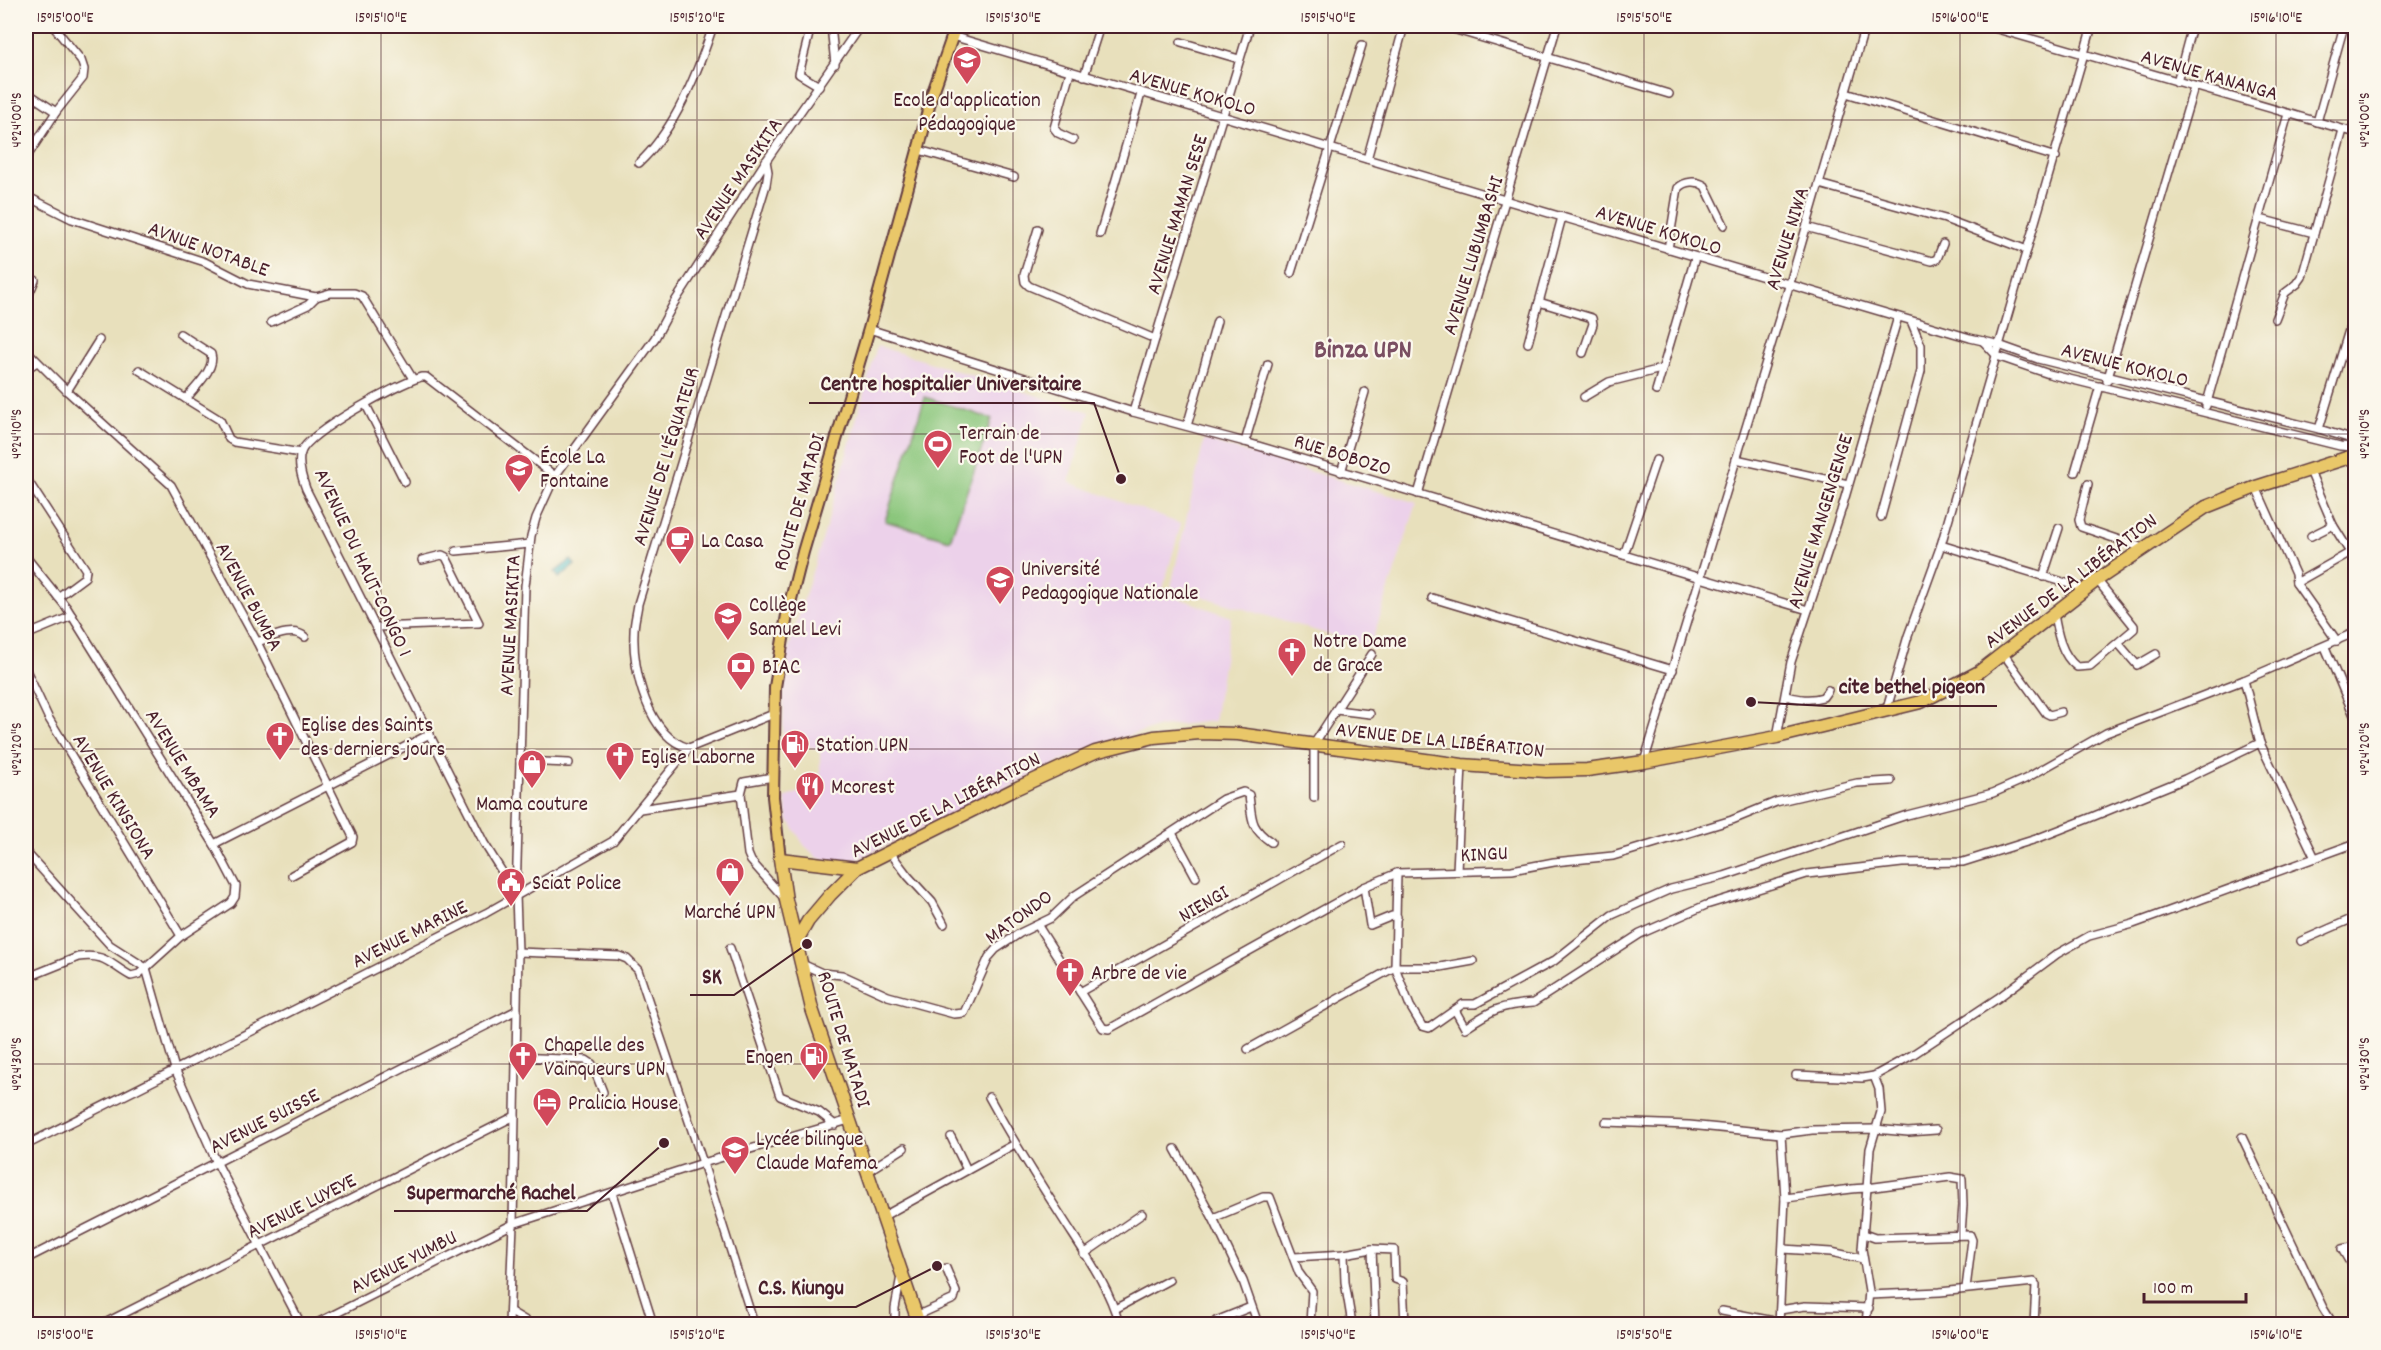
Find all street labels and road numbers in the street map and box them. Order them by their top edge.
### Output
street label: AVENUE KANANGA [2137,43,2281,111]
street label: AVENUE KOKOLO [1126,62,1259,126]
street label: AVENUE MASIKITA [687,113,792,247]
street label: AVENUE MAMAN SESE [1140,131,1218,299]
street label: AVENUE LUBUMBASHI [1436,172,1513,339]
street label: AVENUE NIWA [1759,184,1819,294]
street label: AVENUE KOKOLO [1592,199,1725,265]
street label: AVNUE NOTABLE [143,215,273,287]
street label: AVENUE KOKOLO [2058,337,2191,397]
street label: AVENUE DE L'ÉQUATEUR [626,364,709,550]
street label: RUE BOBOZO [1290,428,1394,486]
street label: ROUTE DE MATADI [767,430,835,575]
street label: AVENUE MANGENGENGE [1781,430,1863,613]
street label: AVENUE DU HAUT-CONGO 1 [304,464,418,662]
street label: AVENUE DE LA LIBÉRATION [1979,507,2165,657]
street label: AVENUE BUMBA [206,537,289,657]
street label: AVENUE MASIKITA [493,554,531,697]
street label: AVENUE MBAMA [136,704,227,825]
street label: AVENUE DE LA LIBÉRATION [1334,716,1545,768]
street label: AVENUE KINSIONA [63,729,162,866]
street label: AVENUE DE LA LIBÉRATION [846,746,1047,868]
street label: KINGU [1460,840,1509,872]
street label: NIENGI [1174,879,1236,932]
street label: MATONDO [980,884,1060,953]
street label: AVENUE MARINE [347,893,474,978]
street label: ROUTE DE MATADI [807,968,877,1112]
street label: AVENUE SUISSE [205,1082,326,1163]
street label: AVENUE LUYEYE [242,1167,363,1248]
street label: AVENUE YUMBU [346,1224,463,1303]

